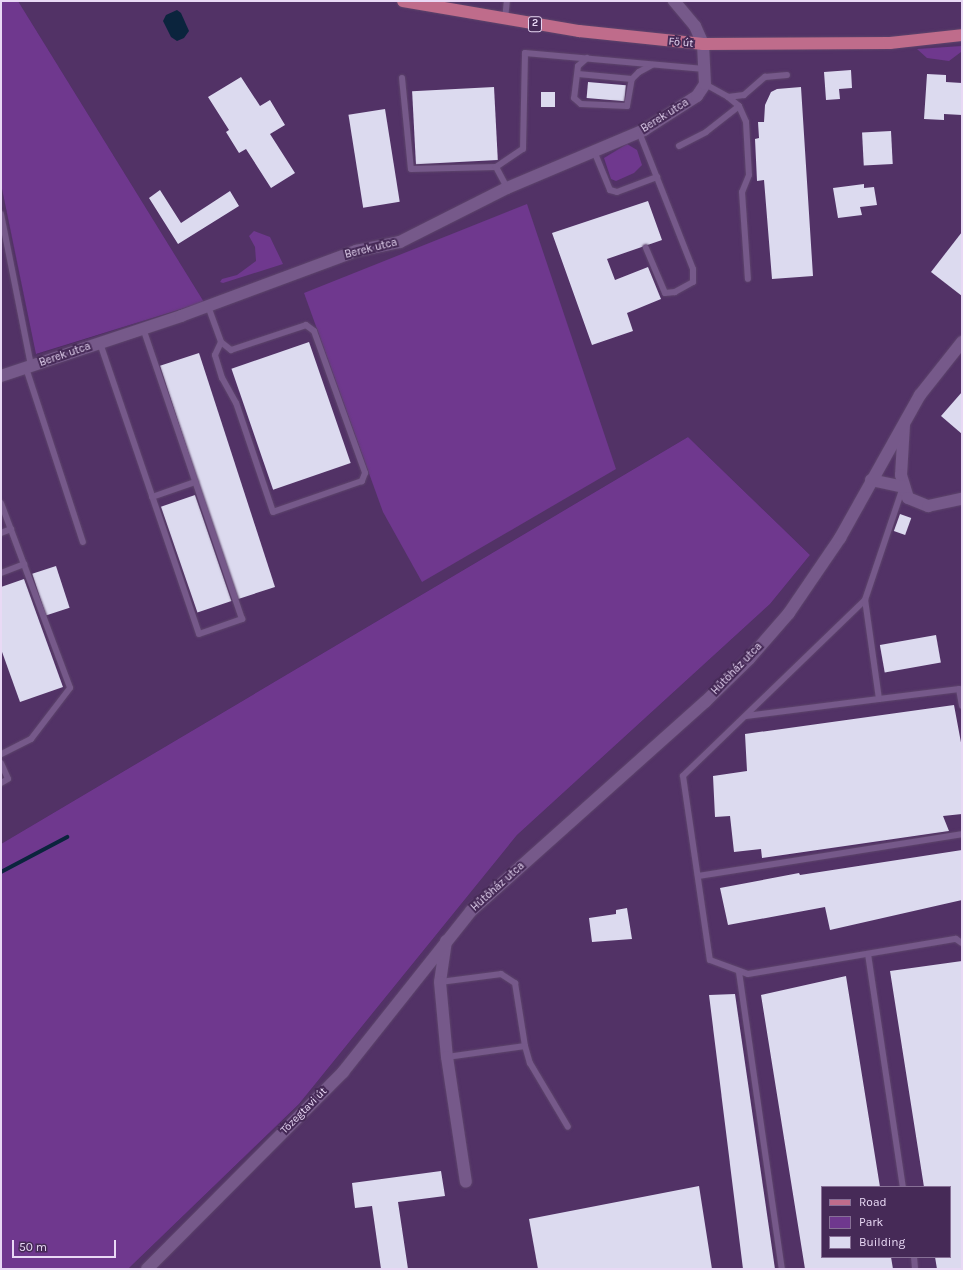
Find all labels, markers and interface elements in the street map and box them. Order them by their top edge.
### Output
road number: 2 [527,16,543,32]
street label: Fő út [668,35,694,51]
street label: Berek utca [639,96,691,136]
street label: Berek utca [343,236,399,262]
street label: Berek utca [38,340,92,370]
street label: Hűtőház utca [709,640,765,698]
street label: Hűtőház utca [469,860,527,914]
street label: Tőzegtavi út [278,1085,330,1137]
legend [821,1186,951,1258]
text: Road [859,1195,887,1209]
text: Park [859,1215,883,1229]
scale bar [14,1232,118,1258]
text: Building [859,1235,905,1249]
text: 50 m [19,1240,47,1254]

